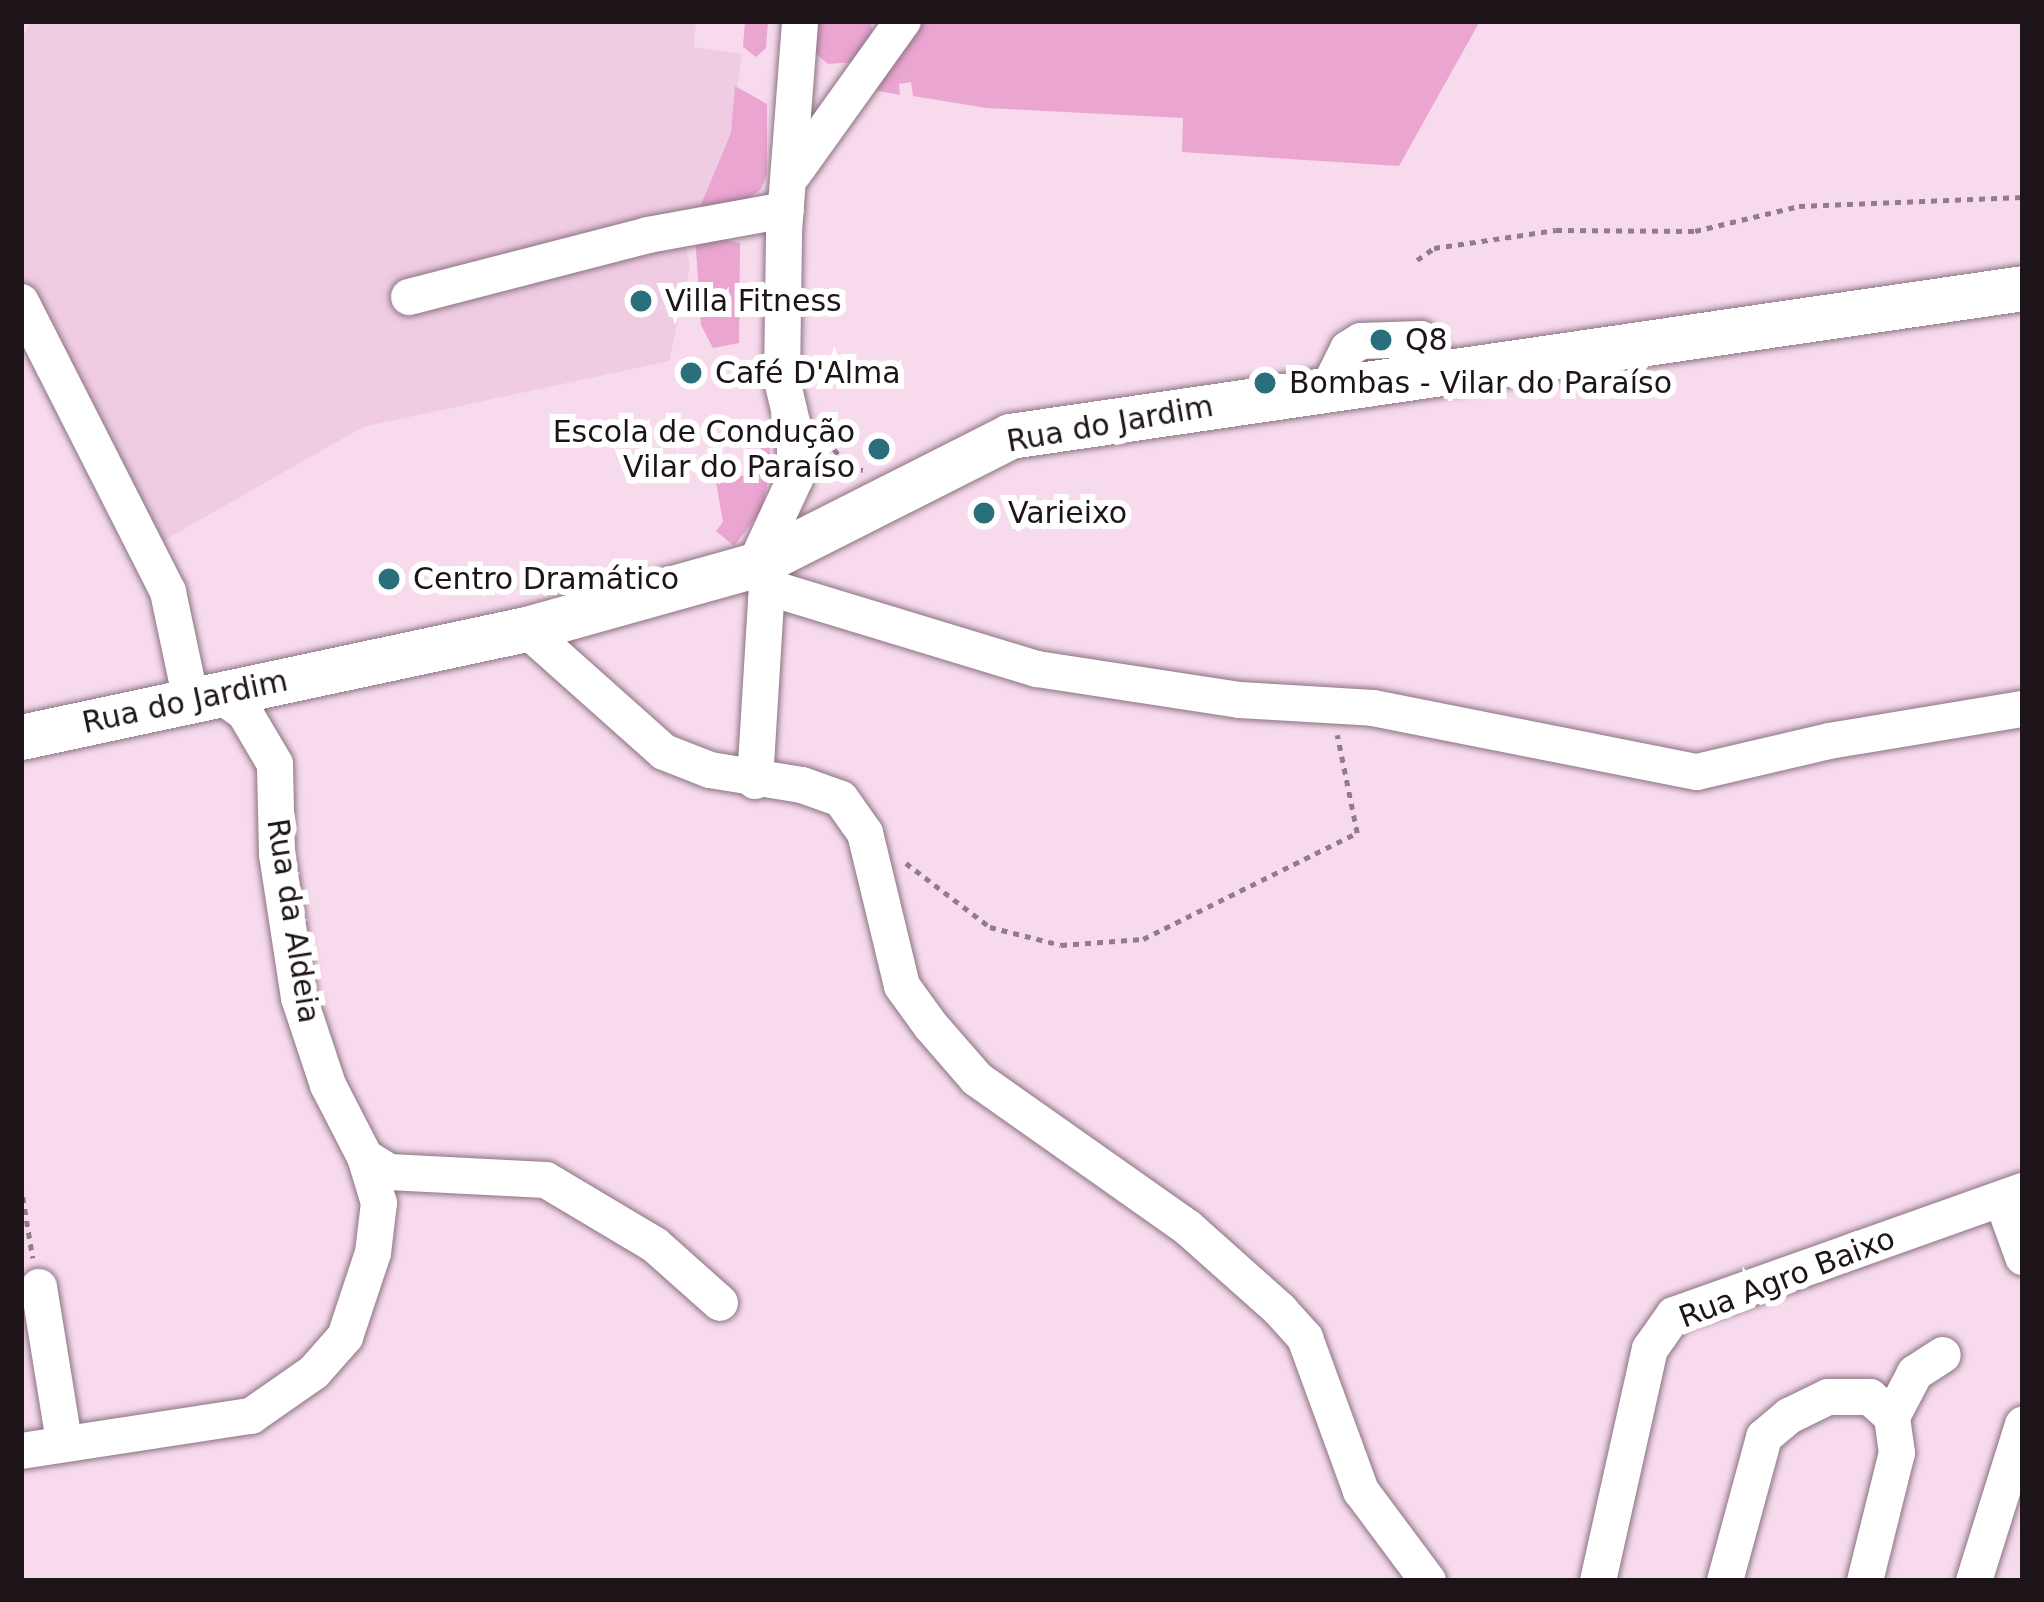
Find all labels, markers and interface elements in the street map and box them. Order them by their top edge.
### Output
place label: Villa Fitness [665,283,842,319]
marker: Villa Fitness [628,288,654,314]
place label: Q8 [1405,322,1448,358]
marker: Q8 [1368,327,1394,353]
place label: Café D'Alma [715,355,901,391]
marker: Café D'Alma [678,360,704,386]
place label: Bombas - Vilar do Paraíso [1289,365,1672,401]
marker: Bombas - Vilar do Paraíso [1252,370,1278,396]
street label: Rua do Jardim [1004,388,1216,460]
place label: Escola de Condução Vilar do Paraíso [553,414,855,484]
marker: Escola de Condução Vilar do Paraíso [866,436,892,462]
place label: Varieixo [1008,495,1127,531]
marker: Varieixo [971,500,997,526]
place label: Centro Dramático [413,561,679,597]
marker: Centro Dramático [376,566,402,592]
street label: Rua do Jardim [79,663,291,741]
street label: Rua da Aldeia [259,816,327,1026]
street label: Rua Agro Baixo [1674,1220,1900,1336]

